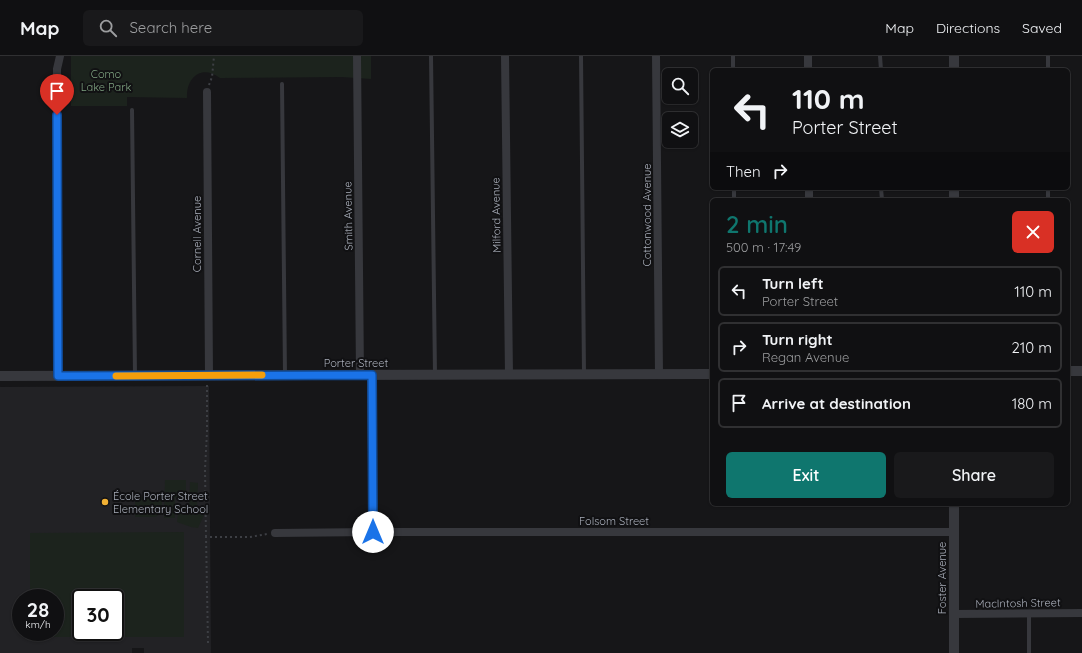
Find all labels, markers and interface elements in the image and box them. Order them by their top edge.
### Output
search box [83,10,363,46]
text: Map [20,16,59,40]
icon: search [97,17,119,39]
text: Search here [129,18,212,37]
text: Map [885,19,914,37]
text: Directions [936,19,1000,37]
text: Saved [1022,19,1062,37]
park label: Como Lake Park [81,67,131,94]
map controls [662,68,698,148]
button: search [662,68,698,104]
pin [40,74,74,115]
icon: arrive [46,80,68,102]
text: 110 m [792,81,865,116]
icon: left [726,84,778,136]
button: layers [662,112,698,148]
text: Porter Street [792,116,898,139]
icon: right [769,160,791,182]
text: Then [726,162,761,181]
street label: Cottonwood Avenue [640,163,654,267]
street label: Milford Avenue [488,177,504,253]
street label: Smith Avenue [340,181,356,251]
street label: Cornell Avenue [190,196,204,272]
text: 2 min [726,209,788,239]
button: close [1012,211,1054,253]
text: 500 m · 17:49 [726,239,801,255]
text: Turn left [762,274,824,293]
icon: left [728,280,750,302]
text: 110 m [1014,282,1052,301]
text: Porter Street [762,293,838,309]
text: Turn right [762,330,833,349]
icon: right [728,336,750,358]
text: 210 m [1011,338,1052,357]
text: Regan Avenue [762,349,849,365]
street label: Porter Street [324,356,389,370]
icon: arrive [728,392,750,414]
text: Arrive at destination [762,394,911,413]
text: 180 m [1012,394,1052,413]
button: Exit [726,452,886,498]
button: Share [894,452,1054,498]
place label: École Porter Street Elementary School [113,489,208,516]
marker: École Porter Street Elementary School [100,497,110,507]
position arrow [352,511,394,553]
street label: Folsom Street [579,514,649,528]
street label: Foster Avenue [935,542,949,614]
speed limit sign: 30 [72,589,124,641]
street label: MacIntosh Street [975,595,1061,611]
text: 28 [27,597,49,622]
text: km/h [25,618,51,631]

